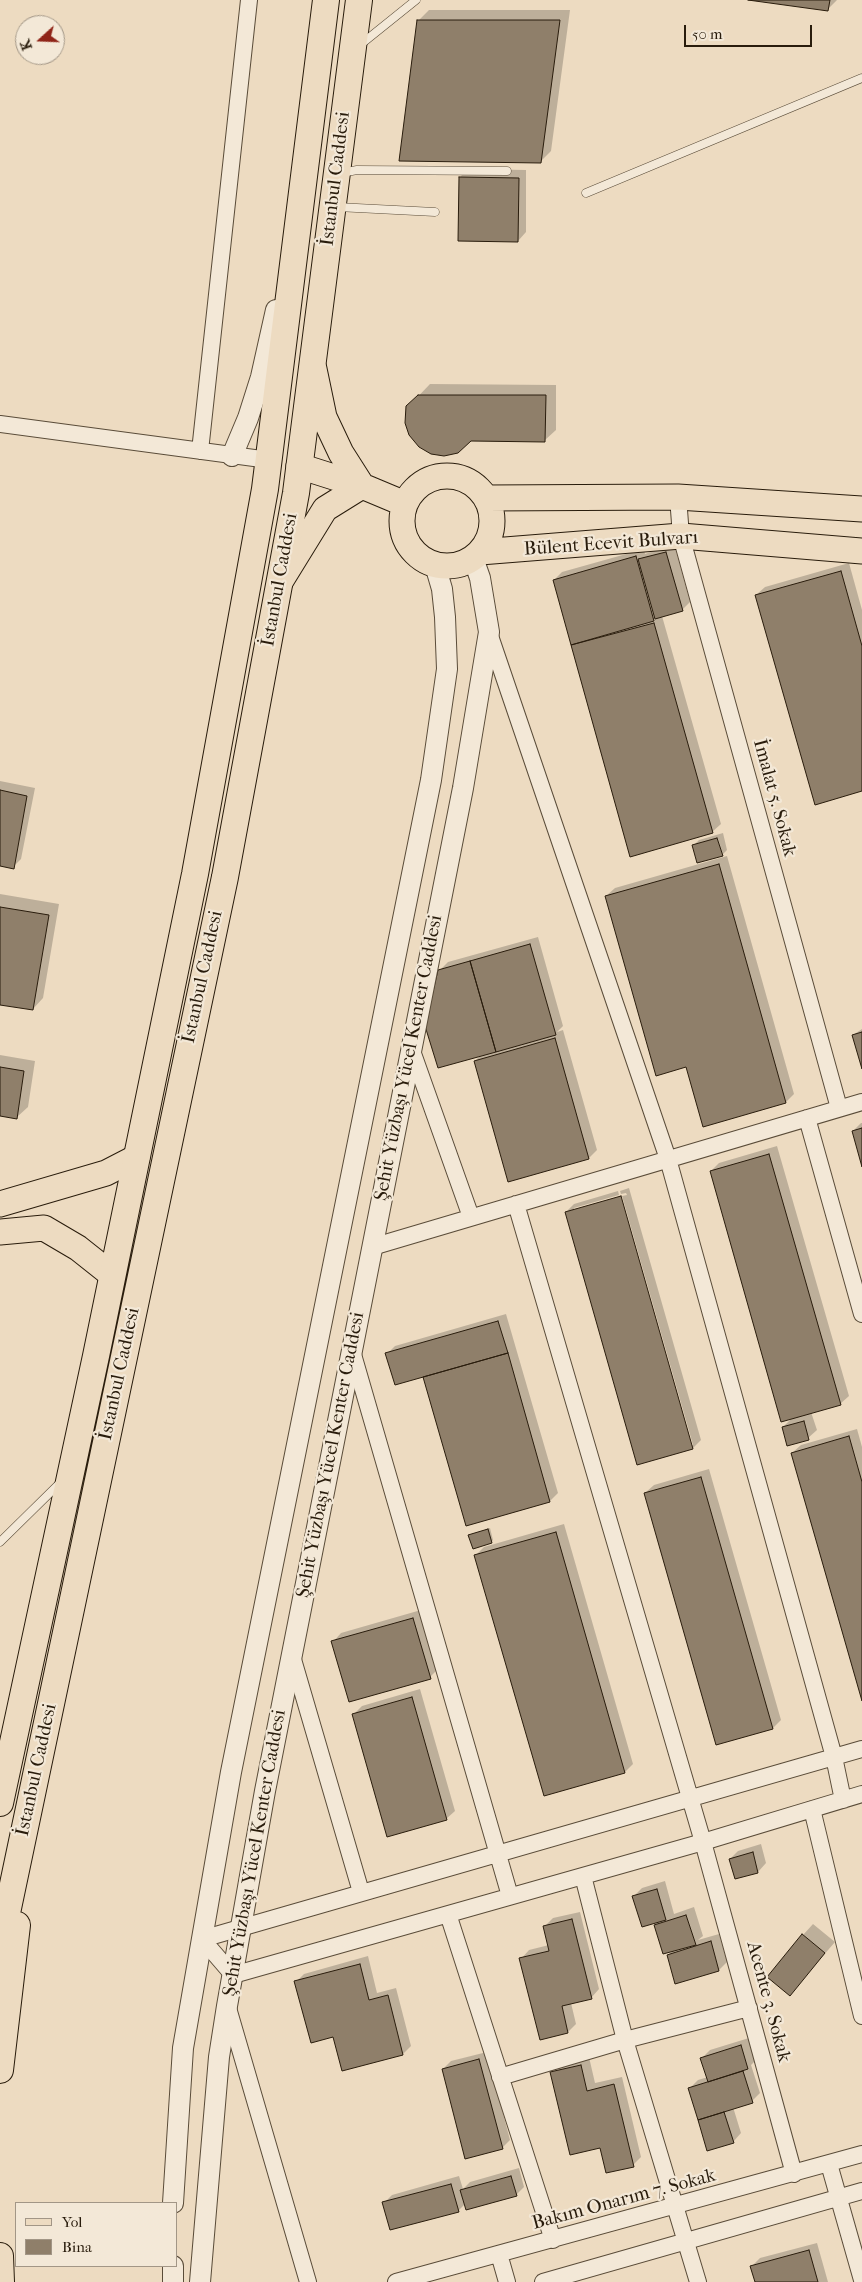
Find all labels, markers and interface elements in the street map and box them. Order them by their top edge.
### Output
north arrow [15,15,65,65]
scale bar [687,15,814,47]
text: 50 m [692,25,722,43]
text: K [17,37,36,53]
street label: İstanbul Caddesi [316,111,356,247]
street label: İstanbul Caddesi [257,511,303,649]
street label: Bülent Ecevit Bulvarı [523,527,699,561]
street label: İmalat 5. Sokak [747,737,801,859]
street label: İstanbul Caddesi [178,909,228,1045]
street label: Şehit Yüzbaşı Yücel Kenter Caddesi [370,913,448,1203]
street label: İstanbul Caddesi [95,1306,145,1442]
street label: Şehit Yüzbaşı Yücel Kenter Caddesi [292,1310,370,1600]
street label: İstanbul Caddesi [12,1702,62,1838]
street label: Şehit Yüzbaşı Yücel Kenter Caddesi [219,1708,291,1998]
street label: Acente 3. Sokak [741,1939,795,2065]
street label: Bakım Onarım 7. Sokak [530,2165,718,2235]
legend [15,2202,178,2267]
text: Yol [62,2213,82,2231]
text: Bina [62,2238,92,2256]

